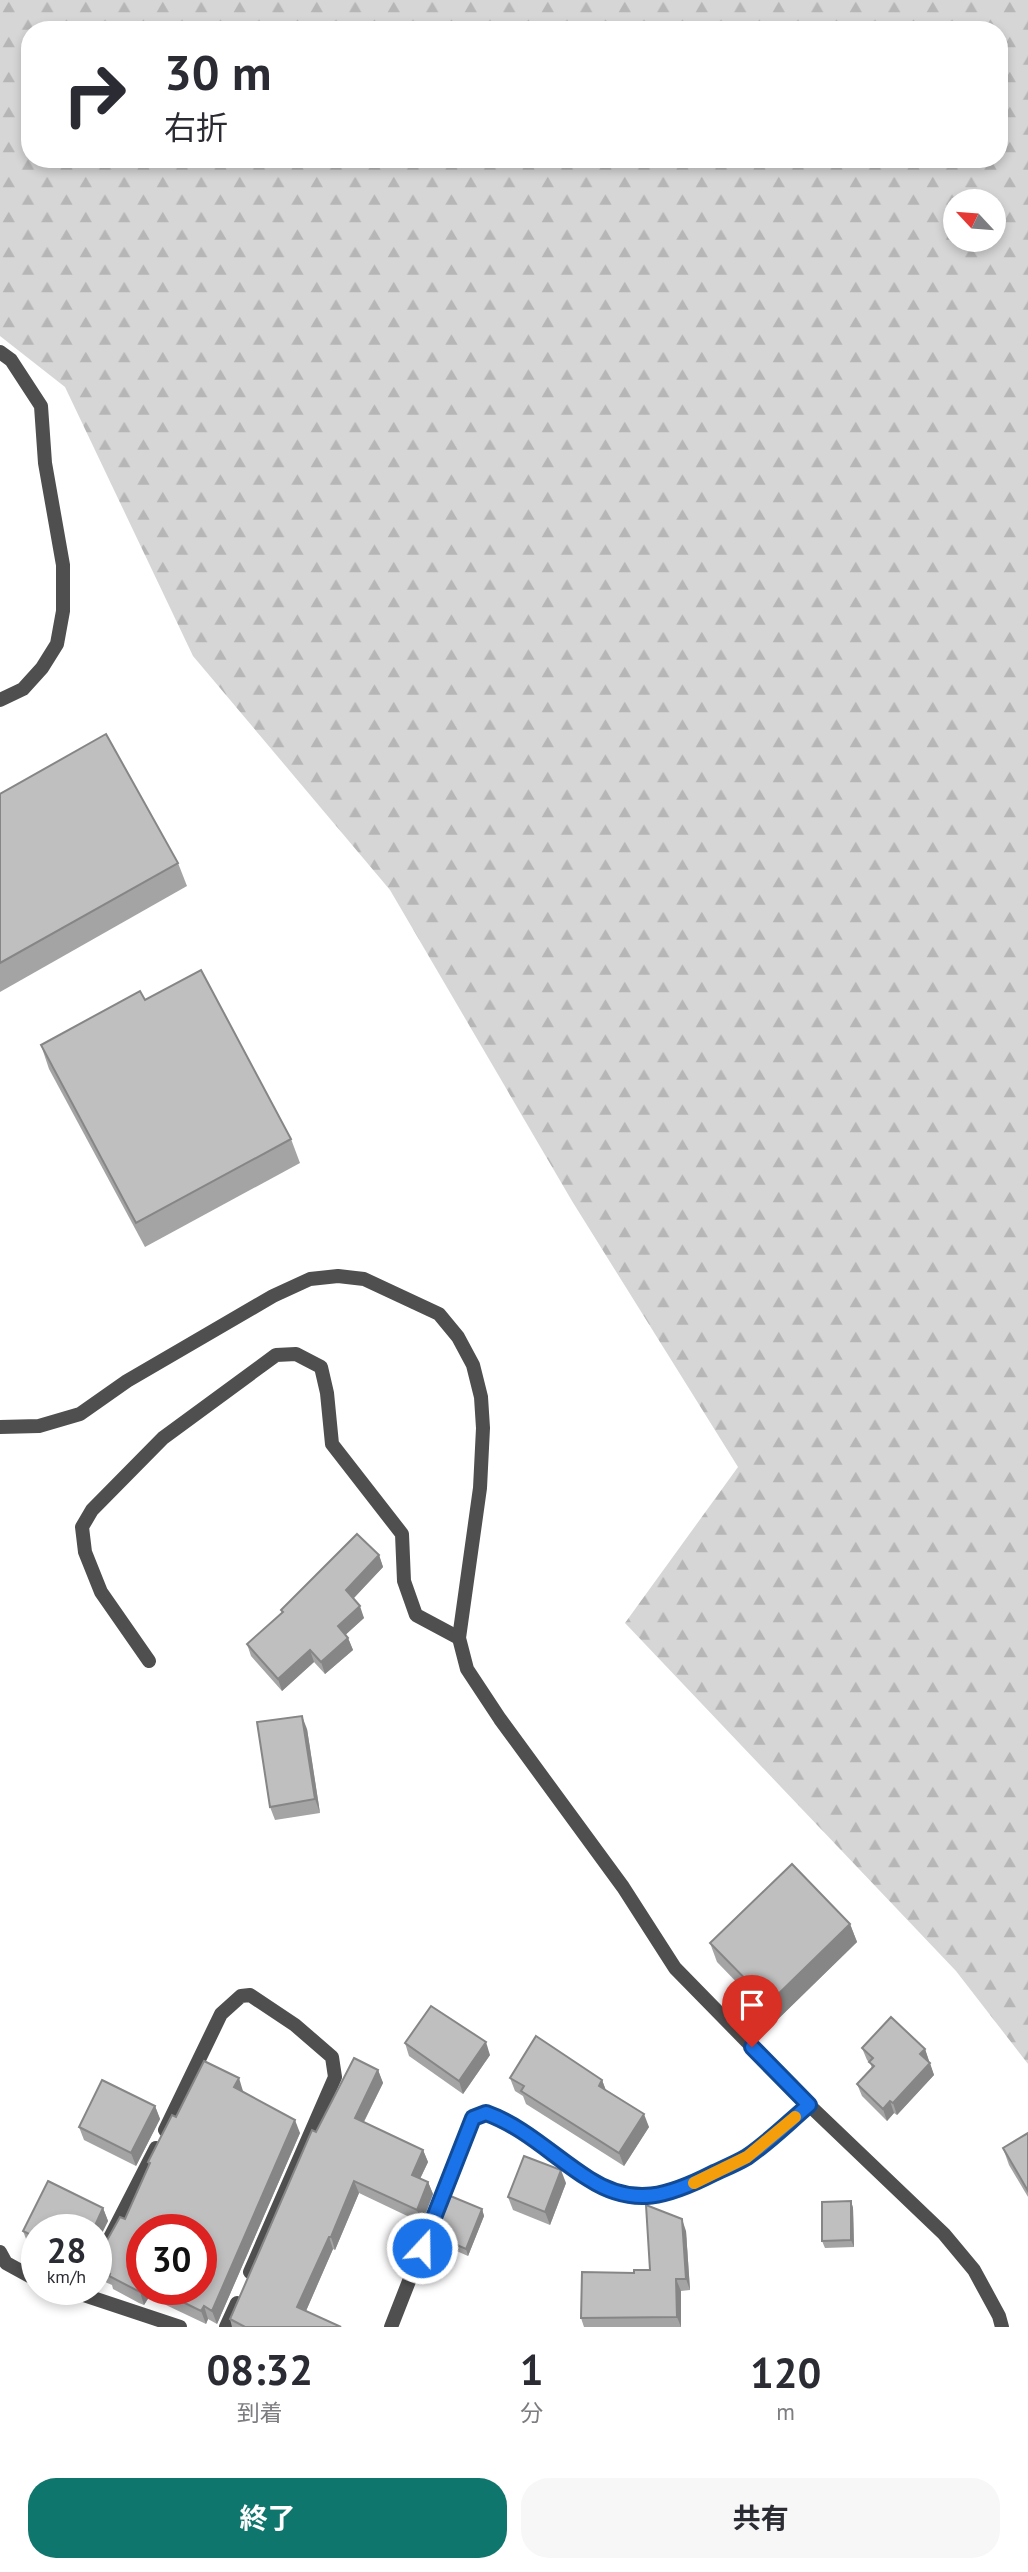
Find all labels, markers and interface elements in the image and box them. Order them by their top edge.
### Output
text: 30 m [164,40,271,104]
icon: right [49,49,140,140]
text: 右折 [164,106,228,148]
north arrow [943,189,1006,252]
map controls [943,189,1006,252]
pin [722,1975,782,2047]
icon: arrive [733,1986,771,2024]
position arrow [385,2211,459,2285]
speed limit sign: 30 [126,2214,217,2305]
text: 28 [47,2227,86,2273]
text: km/h [47,2265,86,2288]
text: 08:32 [207,2342,313,2397]
text: 1 [520,2342,543,2397]
text: 120 [750,2345,821,2400]
text: m [776,2397,795,2426]
text: 到着 [237,2398,283,2427]
text: 分 [520,2398,543,2427]
button: 終了 [28,2478,507,2558]
button: 共有 [521,2478,1000,2558]

